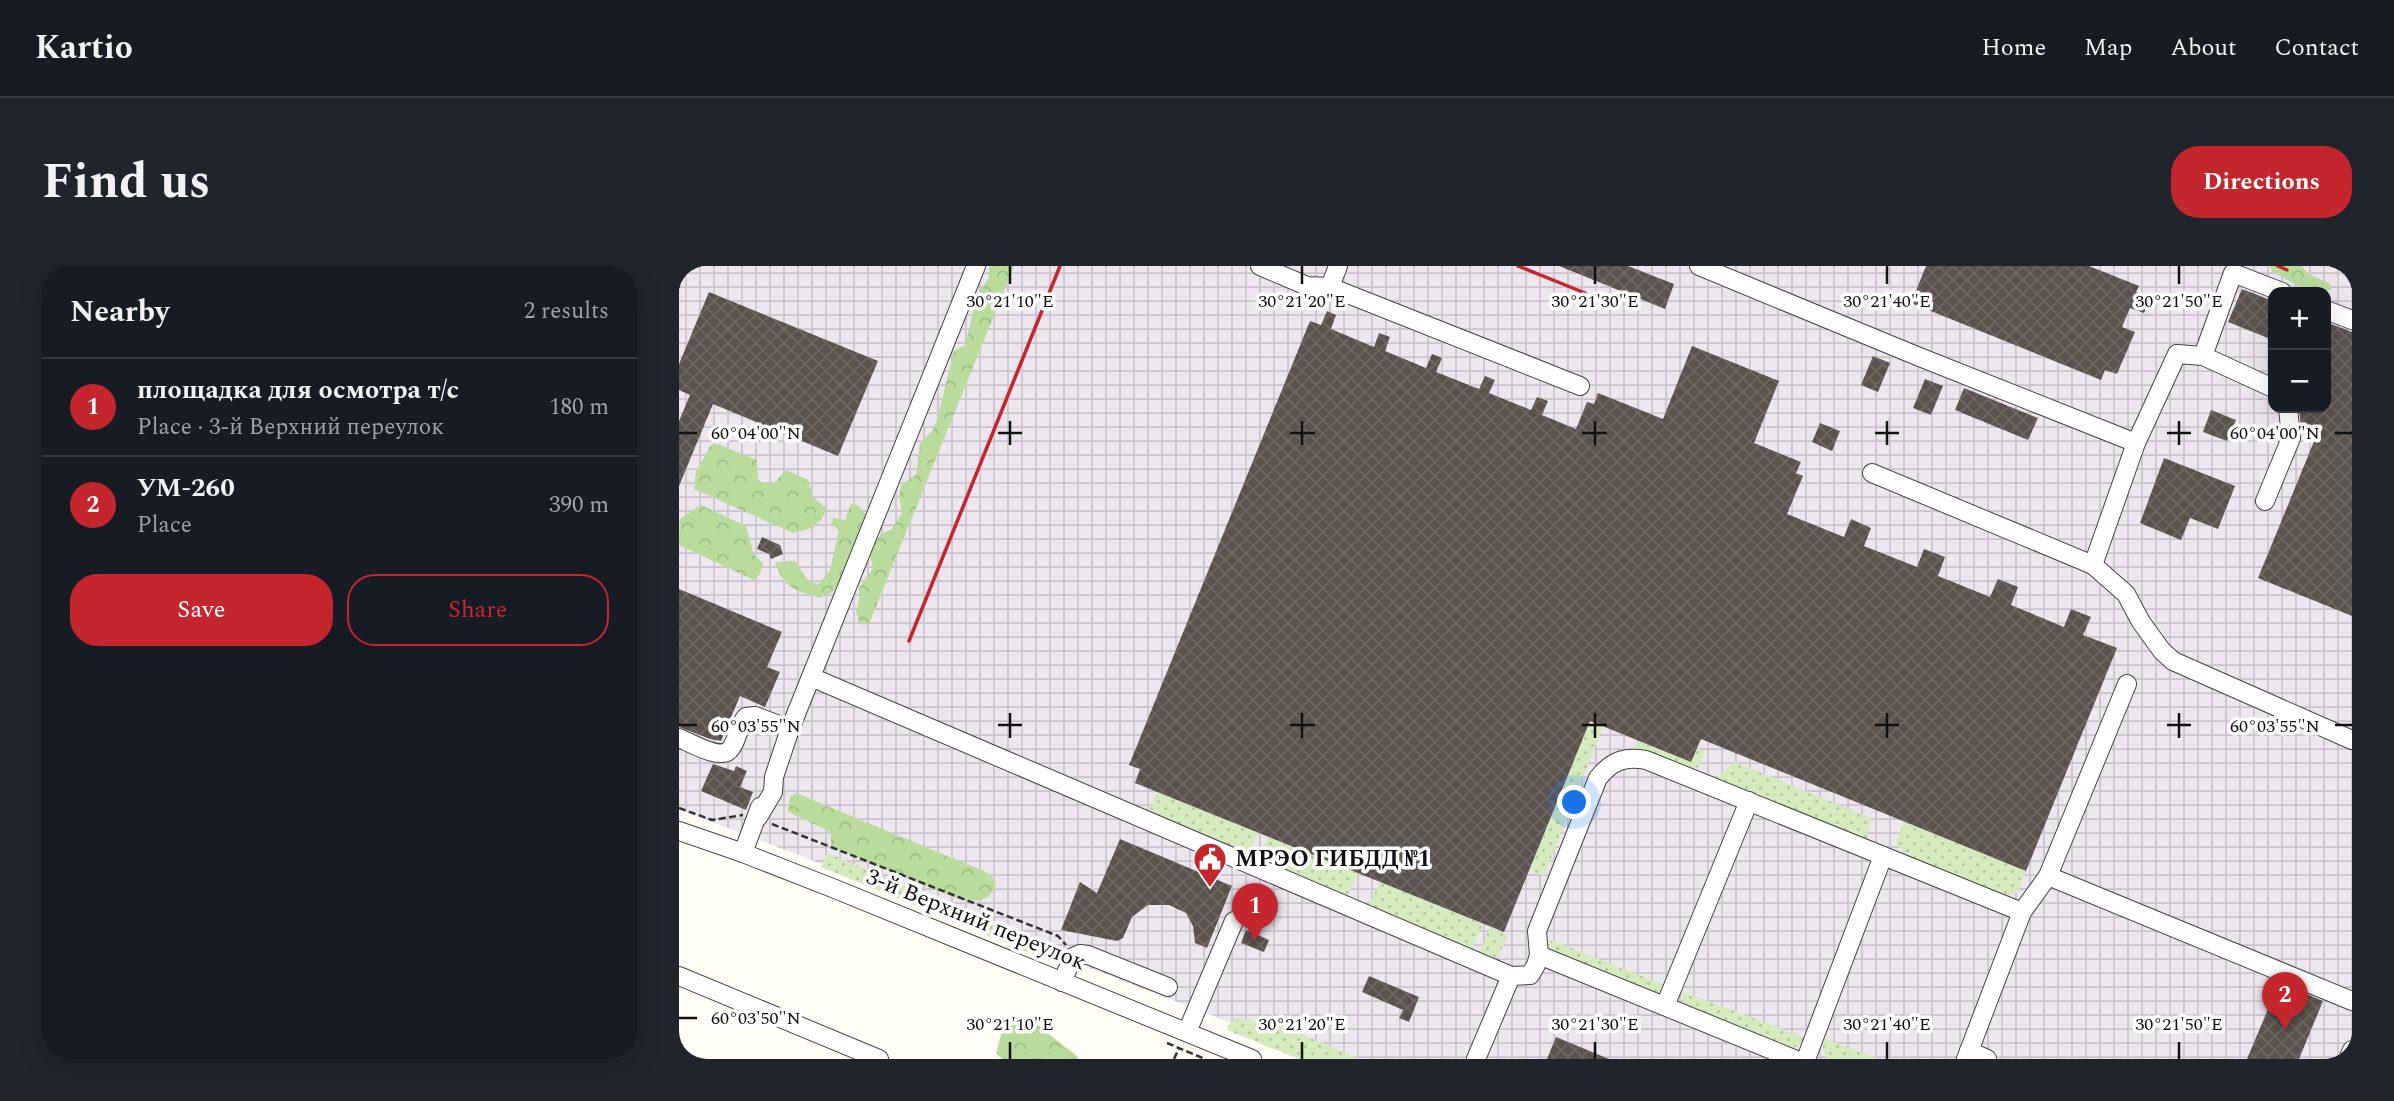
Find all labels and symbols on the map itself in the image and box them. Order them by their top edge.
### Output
text: 30°21'10"E [966,288,1054,315]
text: 30°21'20"E [1258,288,1346,315]
text: 30°21'30"E [1551,288,1639,315]
text: 30°21'40"E [1843,288,1931,315]
text: 30°21'50"E [2135,288,2223,315]
text: 60°04'00"N [711,420,801,447]
text: 60°04'00"N [2230,420,2320,447]
text: 60°03'55"N [711,713,801,740]
text: 60°03'55"N [2230,713,2320,740]
your location [1557,785,1591,819]
public building icon: МРЭО ГИБДД №1 [1191,840,1229,889]
place label: МРЭО ГИБДД №1 [1235,842,1431,877]
street label: 3-й Верхний переулок [861,860,1092,980]
pin: 1 [1232,883,1278,941]
pin: 2 [2262,972,2308,1030]
text: 60°03'50"N [711,1005,801,1032]
text: 30°21'10"E [966,1011,1054,1038]
text: 30°21'20"E [1258,1011,1346,1038]
text: 30°21'30"E [1551,1011,1639,1038]
text: 30°21'40"E [1843,1011,1931,1038]
text: 30°21'50"E [2135,1011,2223,1038]

